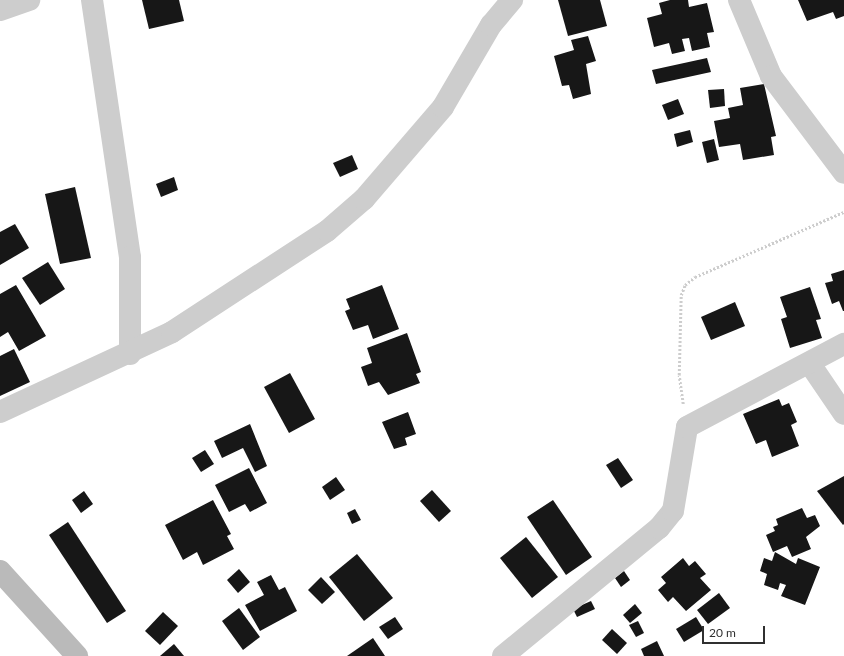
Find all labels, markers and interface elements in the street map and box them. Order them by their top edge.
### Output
scale bar [704,618,767,644]
text: 20 m [709,625,736,640]

